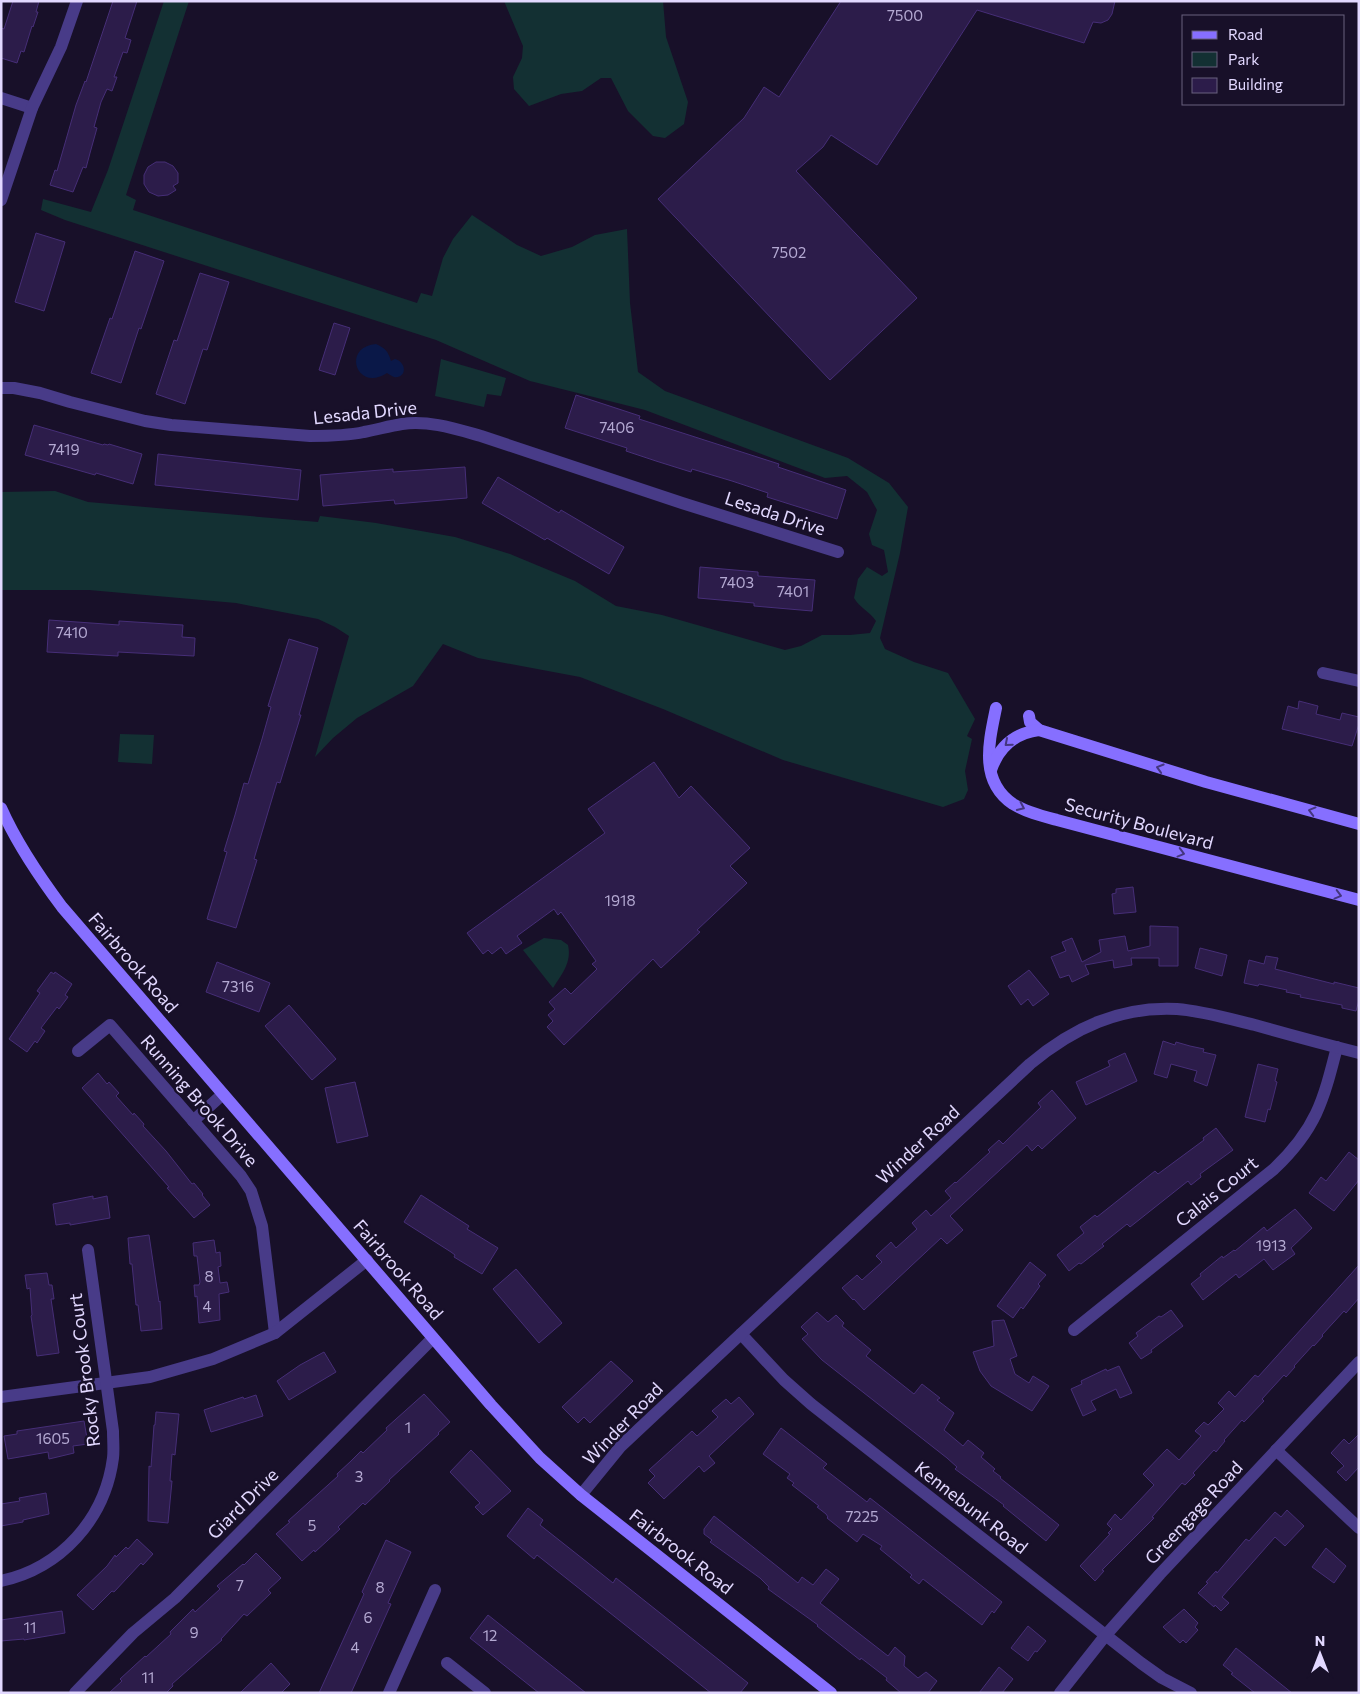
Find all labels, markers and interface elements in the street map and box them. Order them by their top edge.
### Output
house number: 7500 [887,6,923,24]
legend [1182,15,1345,105]
text: Road [1228,25,1263,43]
text: Park [1228,50,1259,68]
text: Building [1228,75,1283,93]
house number: 7502 [772,243,806,261]
street label: Lesada Drive [312,396,418,428]
house number: 7406 [600,418,634,436]
house number: 7419 [48,440,80,458]
street label: Lesada Drive [722,486,828,540]
house number: 7403 [720,573,754,591]
house number: 7401 [777,582,809,600]
house number: 7410 [56,623,88,641]
one-way arrow [1005,738,1014,746]
one-way arrow [1156,763,1164,773]
street label: Security Boulevard [1063,793,1216,853]
one-way arrow [1016,801,1025,812]
one-way arrow [1308,807,1316,817]
one-way arrow [1176,848,1184,858]
one-way arrow [1333,889,1342,900]
house number: 1918 [604,891,636,909]
street label: Fairbrook Road [84,908,183,1017]
house number: 7316 [222,977,254,995]
street label: Running Brook Drive [137,1030,263,1171]
street label: Winder Road [871,1100,964,1188]
street label: Calais Court [1171,1151,1262,1231]
street label: Fairbrook Road [349,1215,448,1324]
house number: 1913 [1256,1236,1286,1254]
house number: 8 [204,1267,214,1285]
street label: Rocky Brook Court [64,1292,104,1448]
house number: 4 [203,1297,212,1315]
street label: Winder Road [578,1378,667,1469]
house number: 1 [405,1418,411,1436]
house number: 1605 [36,1429,70,1447]
street label: Kennebunk Road [911,1456,1032,1558]
street label: Greengage Road [1140,1456,1247,1568]
street label: Giard Drive [202,1463,282,1543]
house number: 3 [355,1467,363,1485]
street label: Fairbrook Road [625,1504,738,1599]
house number: 7225 [845,1507,879,1525]
house number: 5 [308,1516,316,1534]
house number: 7 [236,1576,244,1594]
house number: 8 [375,1578,385,1596]
house number: 6 [363,1608,373,1626]
house number: 11 [24,1618,36,1636]
house number: 9 [189,1623,199,1641]
house number: 12 [483,1626,497,1644]
north arrow [1295,1629,1345,1679]
text: N [1315,1632,1325,1649]
house number: 4 [351,1638,360,1656]
house number: 11 [142,1668,154,1686]

